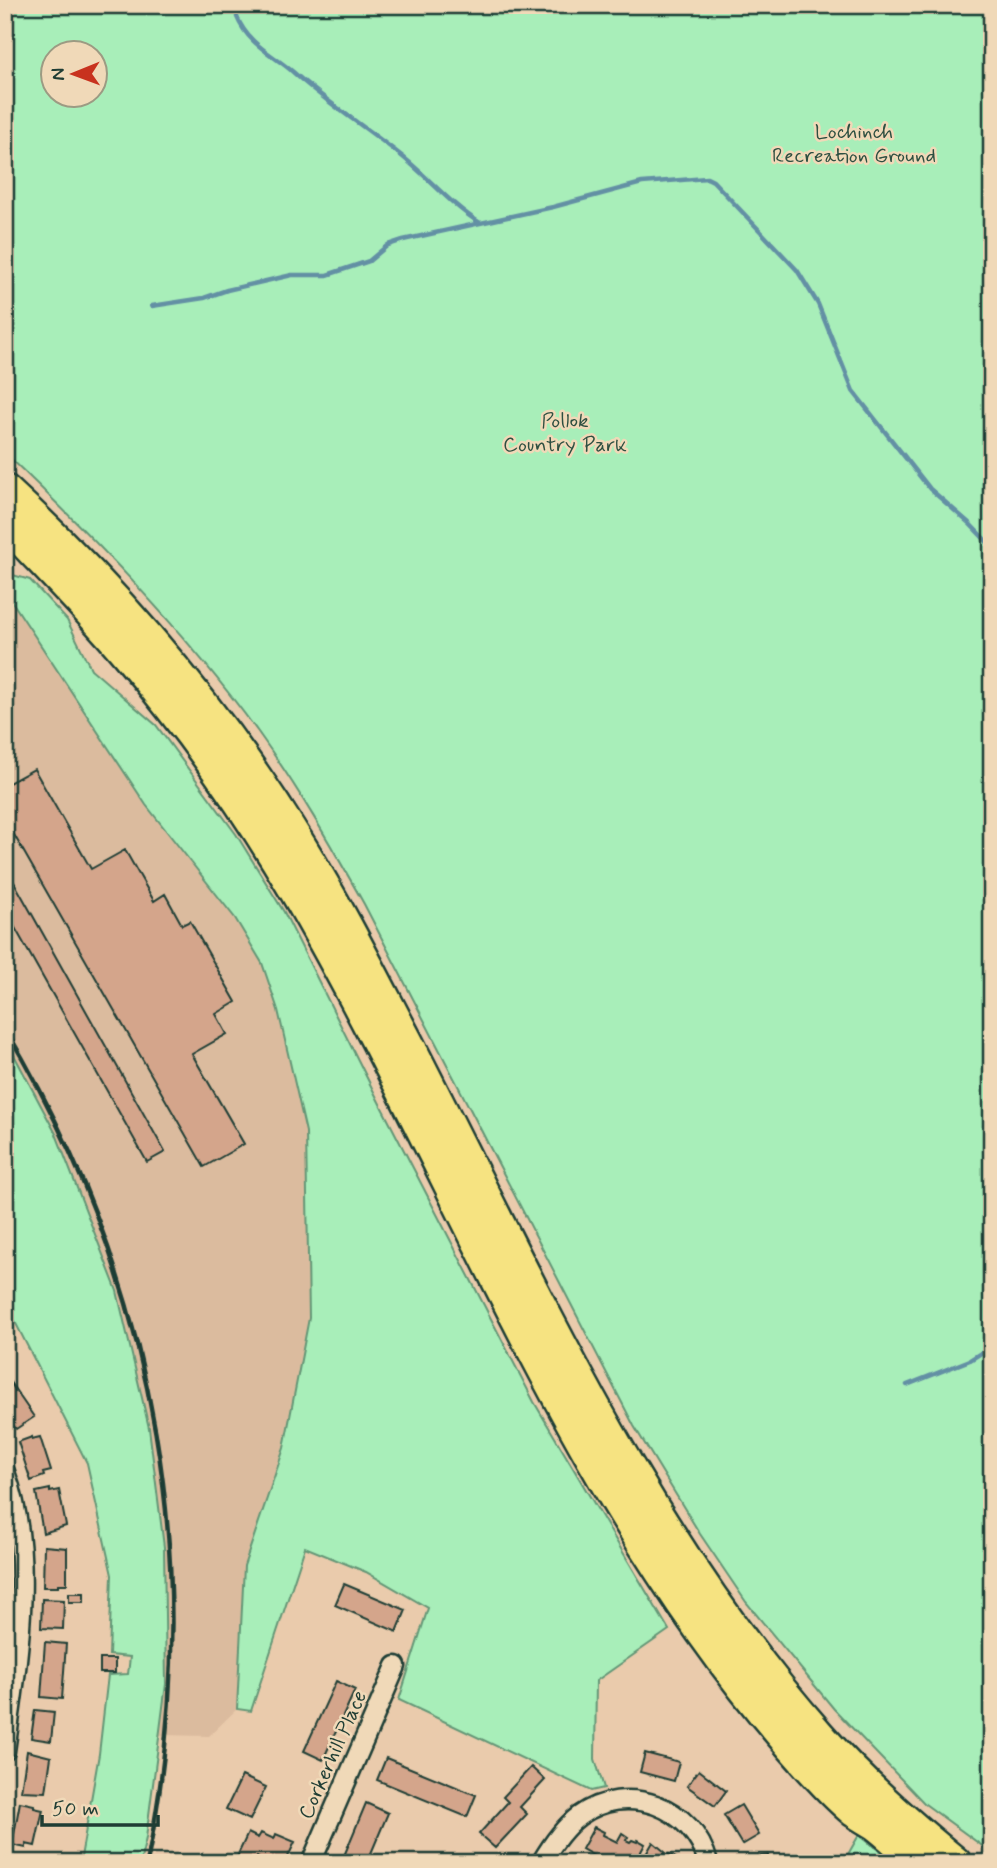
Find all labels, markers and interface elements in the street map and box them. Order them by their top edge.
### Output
north arrow [38,38,108,108]
text: N [46,68,71,81]
park label: Lochinch Recreation Ground [772,118,936,170]
park label: Pollok Country Park [503,407,627,459]
street label: Corkerhill Place [292,1686,374,1824]
scale bar [42,1784,158,1828]
text: 50 m [52,1795,99,1823]

